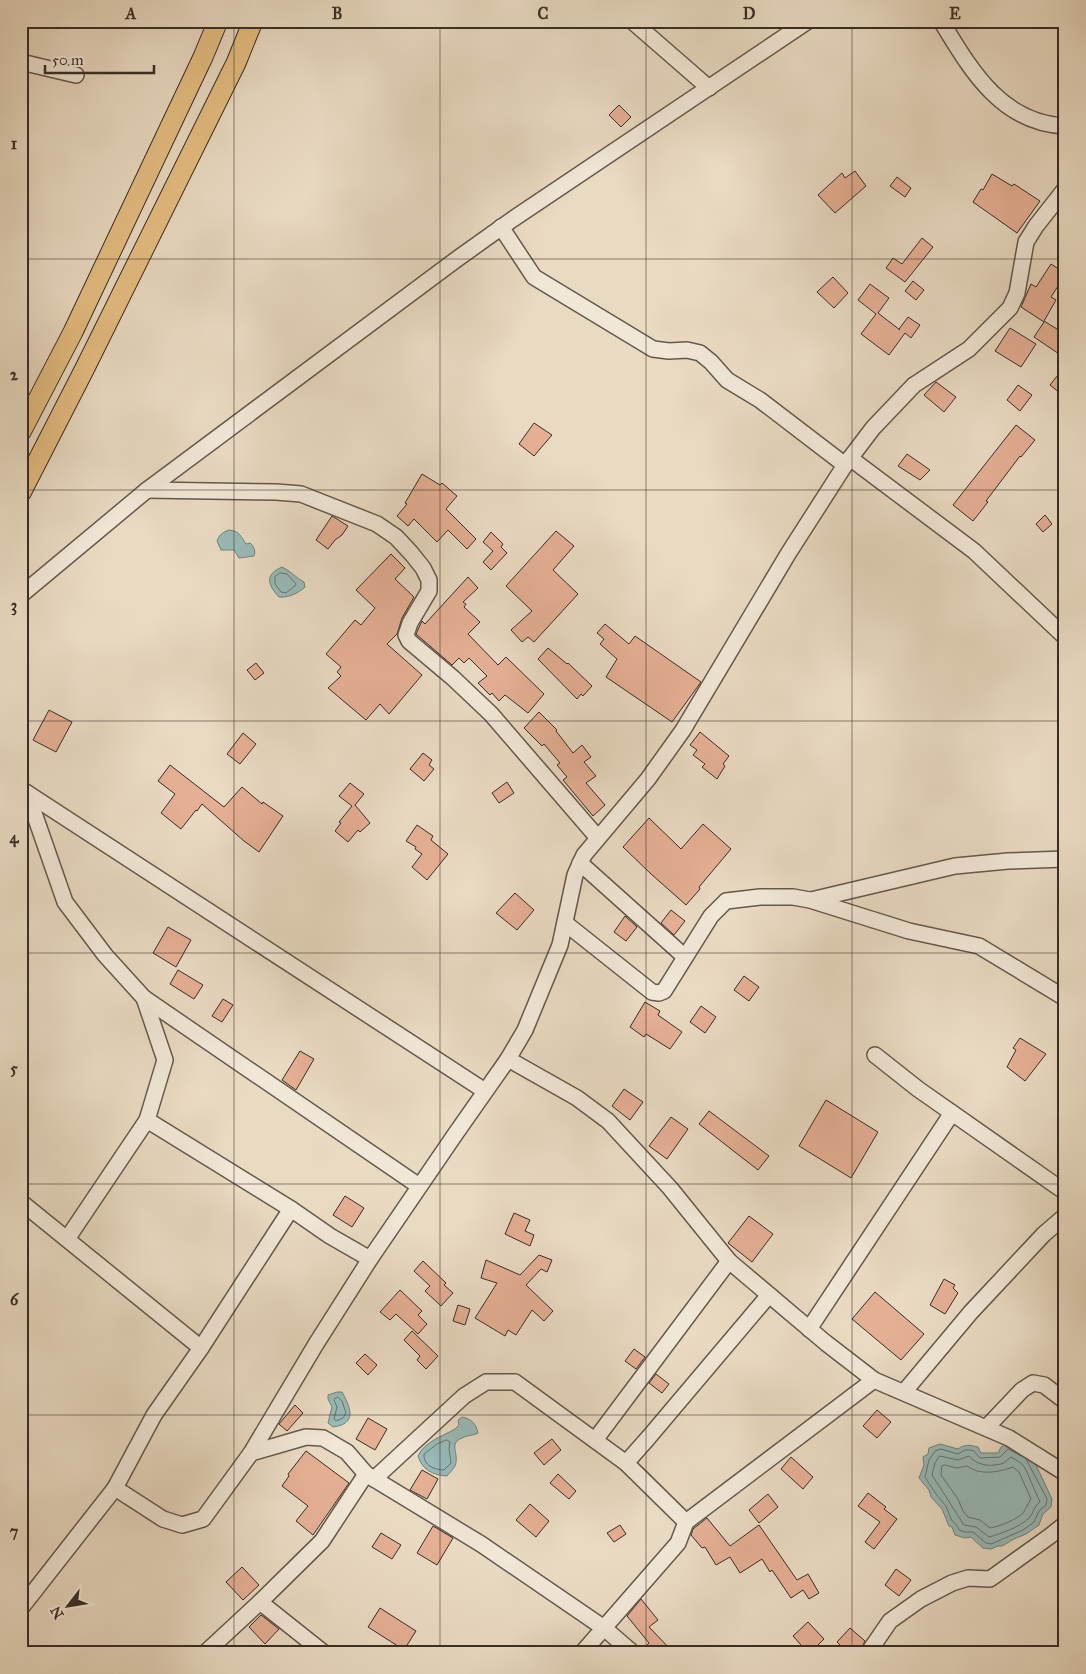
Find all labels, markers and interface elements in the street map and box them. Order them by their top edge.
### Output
text: A [125,4,137,23]
text: B [332,4,342,23]
text: C [538,4,549,23]
text: D [743,4,756,23]
text: E [949,4,961,23]
scale bar [45,42,154,74]
text: 50 m [52,51,84,69]
text: 1 [11,134,18,153]
text: 2 [10,365,19,384]
text: 3 [11,596,17,616]
text: 4 [10,828,20,848]
text: 5 [10,1059,18,1078]
text: 6 [10,1290,19,1309]
text: 7 [10,1522,19,1541]
north arrow [42,1582,92,1632]
text: N [47,1603,68,1622]

